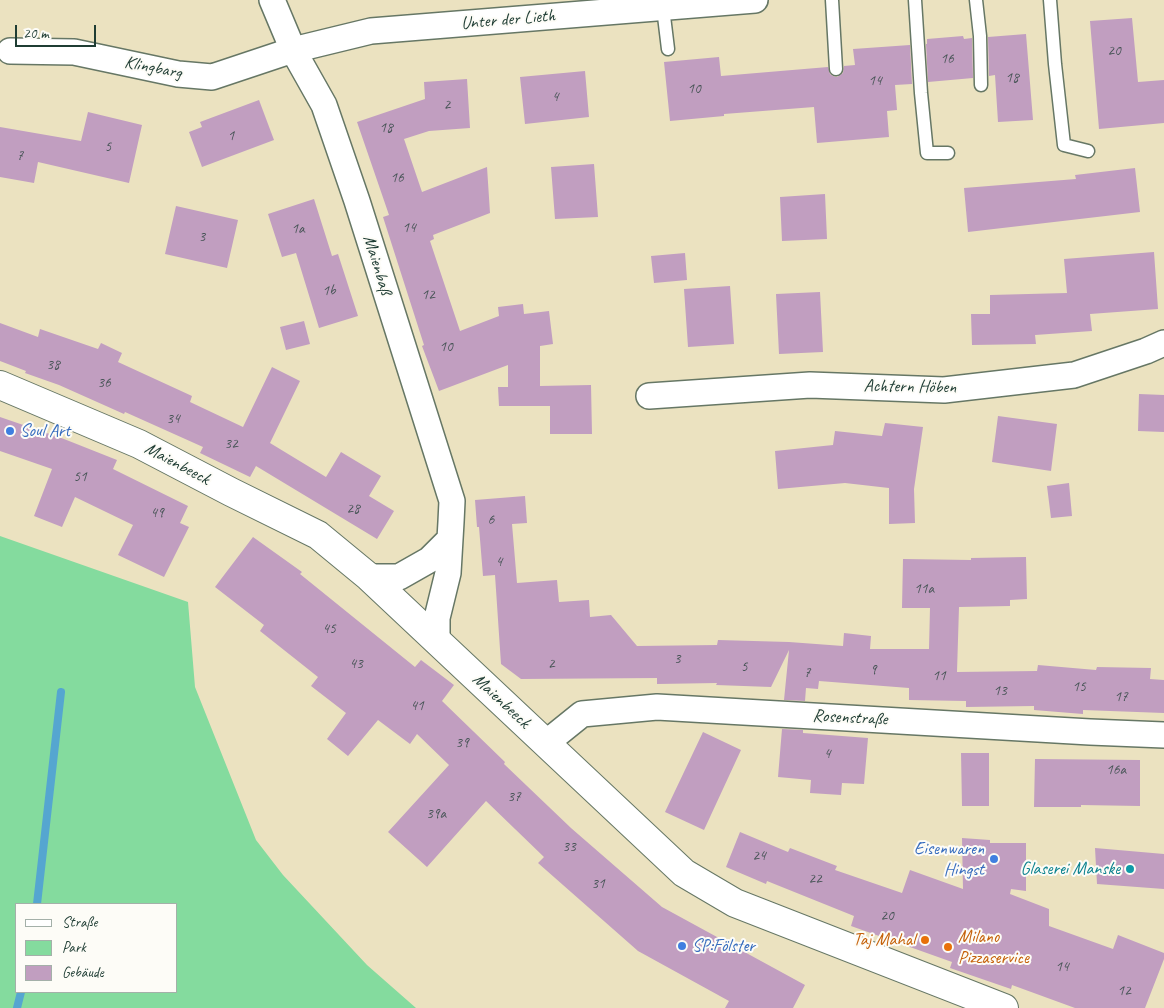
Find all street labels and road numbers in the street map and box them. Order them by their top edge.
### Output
street label: Unter der Lieth [460,5,556,35]
street label: Klingbarg [122,52,184,84]
street label: Maienbaß [358,233,396,297]
street label: Achtern Höben [864,375,956,399]
street label: Maienbeeck [141,438,213,490]
street label: Maienbeeck [468,669,534,733]
street label: Rosenstraße [812,705,888,731]

